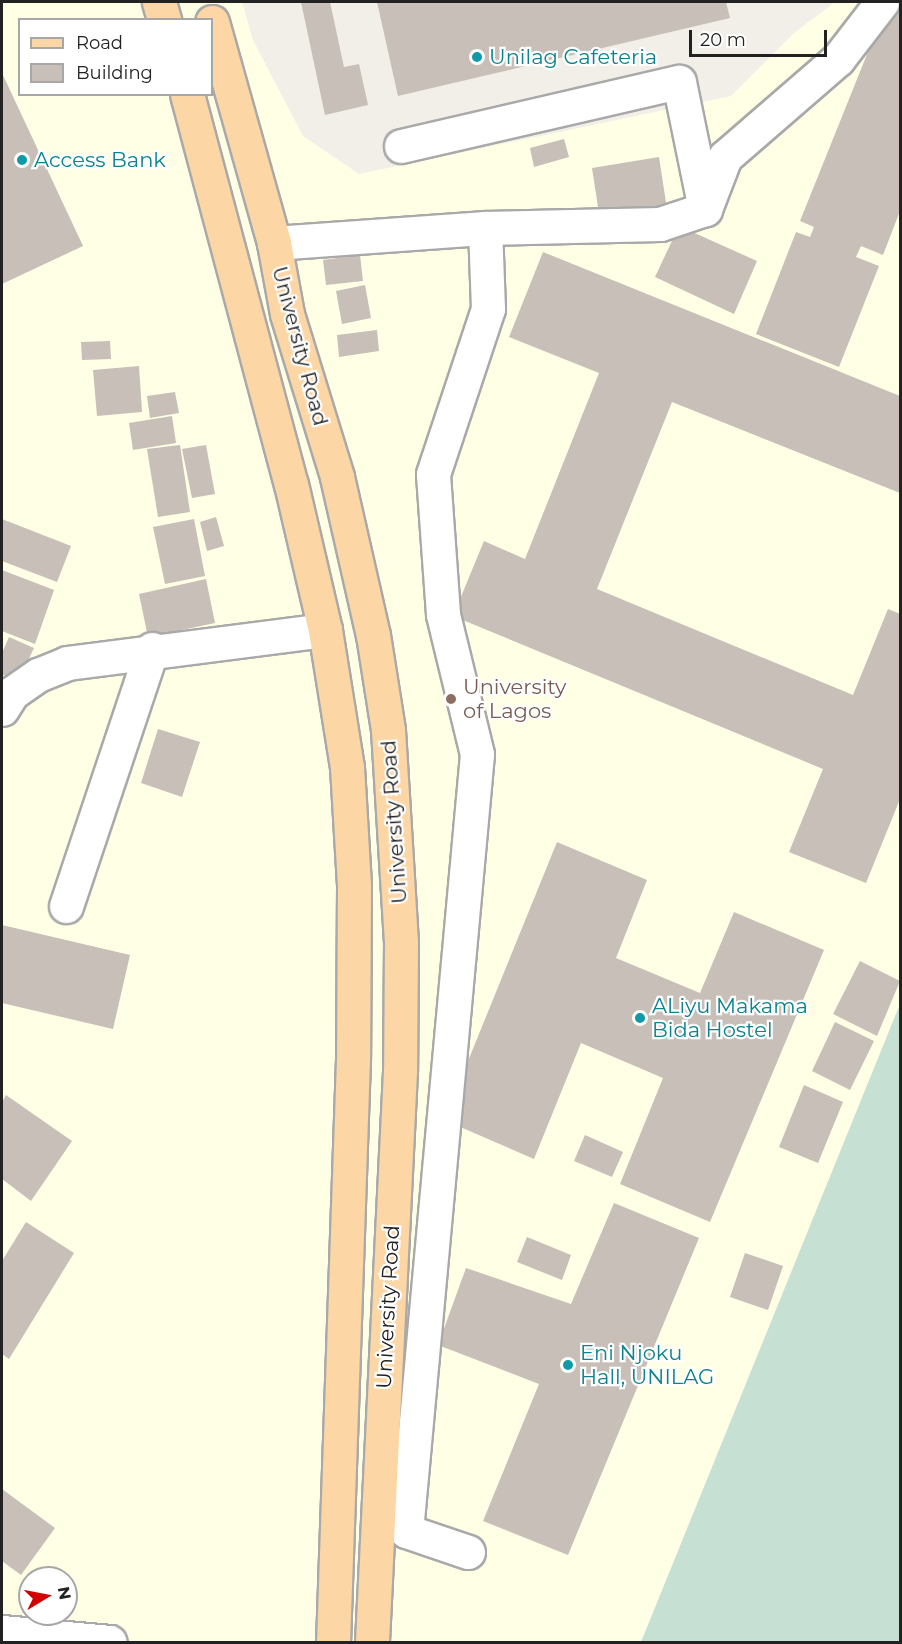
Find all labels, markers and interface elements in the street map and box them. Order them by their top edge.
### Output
legend [18,18,213,96]
scale bar [692,18,830,56]
text: 20 m [700,29,746,51]
text: Road [76,32,123,54]
place label: Unilag Cafeteria [489,44,657,70]
marker: Unilag Cafeteria [470,50,484,64]
text: Building [76,62,153,84]
place label: Access Bank [34,147,166,173]
marker: Access Bank [15,153,29,167]
street label: University Road [267,264,333,428]
place label: University of Lagos [463,674,566,724]
marker: University of Lagos [444,692,458,706]
street label: University Road [376,739,412,905]
place label: ALiyu Makama Bida Hostel [652,993,808,1043]
marker: ALiyu Makama Bida Hostel [633,1011,647,1025]
street label: University Road [371,1225,405,1389]
place label: Eni Njoku Hall, UNILAG [580,1340,714,1390]
marker: Eni Njoku Hall, UNILAG [561,1358,575,1372]
north arrow [18,1566,78,1626]
text: N [54,1585,75,1601]

